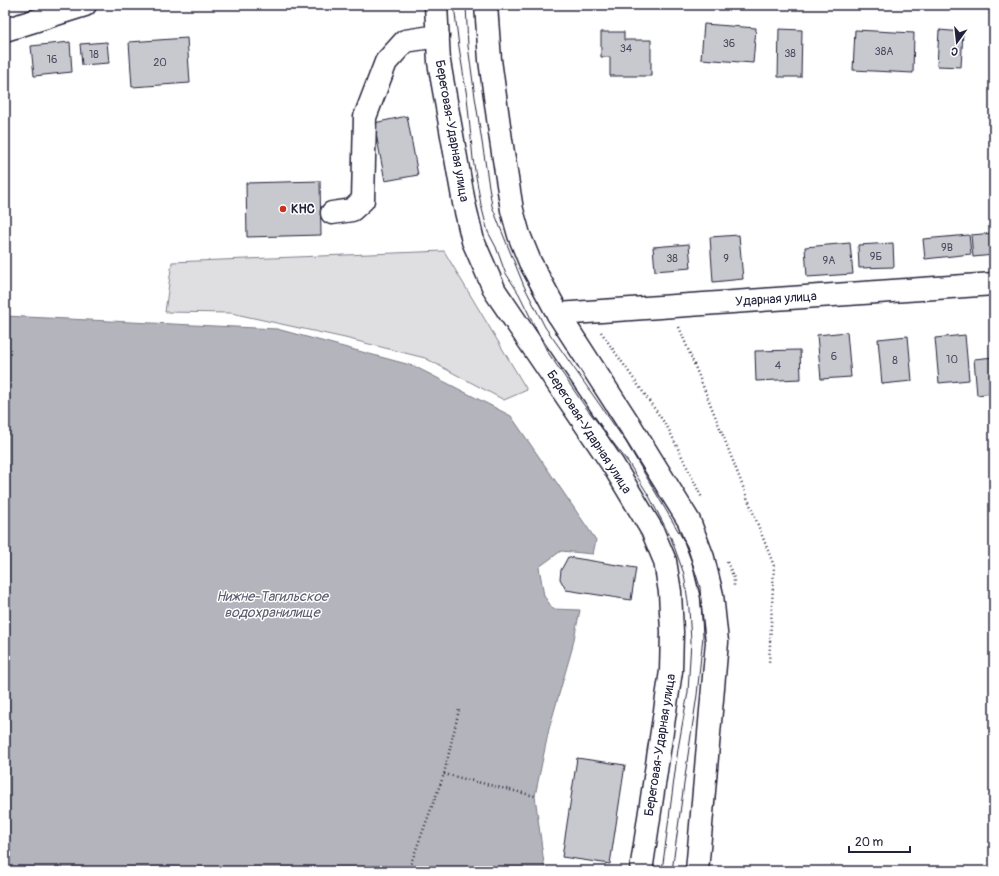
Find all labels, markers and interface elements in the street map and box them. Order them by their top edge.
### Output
north arrow [937,22,977,62]
house number: 36 [723,37,735,50]
house number: 34 [620,42,633,55]
text: С [949,44,960,58]
house number: 38А [875,45,893,58]
house number: 38 [784,47,796,60]
house number: 18 [89,48,99,61]
house number: 16 [47,53,57,66]
house number: 20 [153,56,167,69]
street label: Береговая-Ударная улица [432,59,472,203]
place label: КНС [291,201,315,217]
marker: КНС [278,204,288,214]
house number: 9В [941,241,953,254]
house number: 9Б [870,250,882,263]
house number: 38 [666,252,678,265]
house number: 9 [723,252,729,265]
house number: 9А [823,254,835,267]
street label: Ударная улица [735,288,817,310]
house number: 6 [831,350,837,363]
house number: 10 [946,353,958,366]
house number: 8 [892,354,898,367]
house number: 4 [775,359,782,372]
street label: Береговая-Ударная улица [543,367,635,497]
water label: Нижне-Тагильское водохранилище [216,588,330,621]
street label: Береговая-Ударная улица [641,673,679,817]
scale bar [849,828,910,854]
text: 20 m [855,835,884,850]

